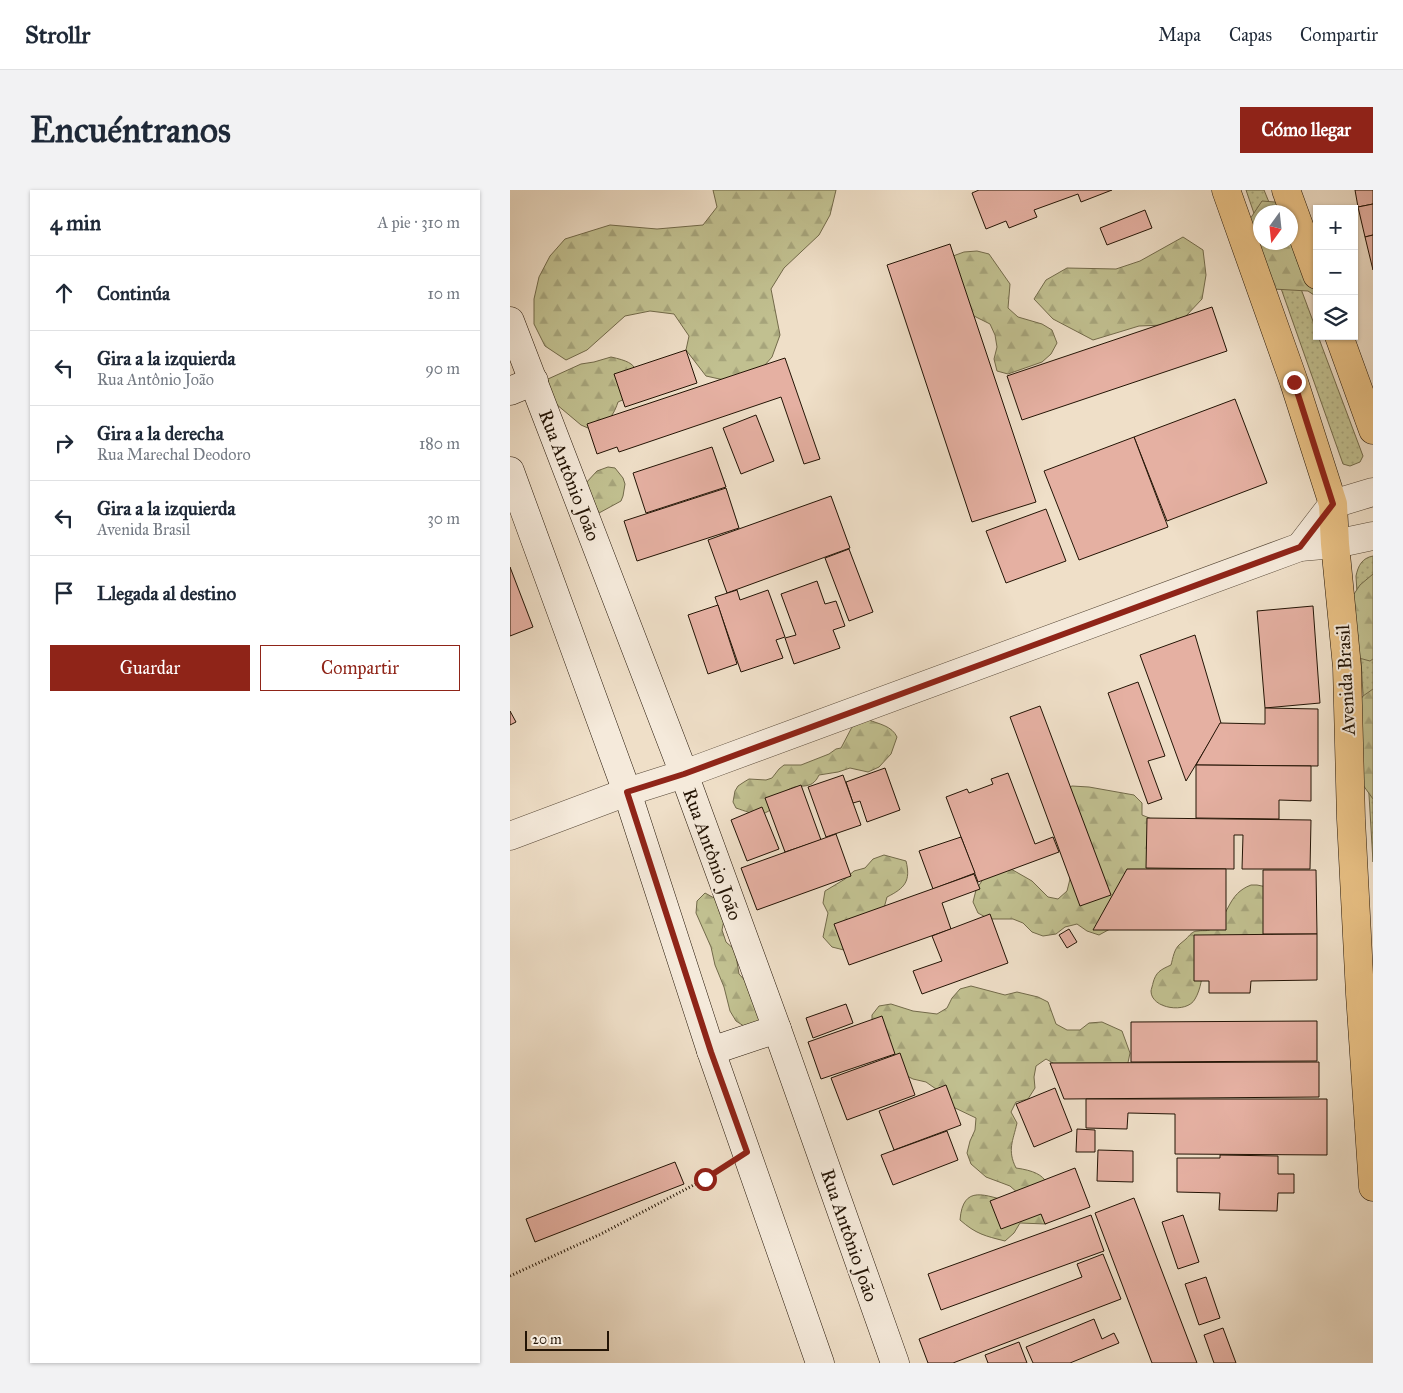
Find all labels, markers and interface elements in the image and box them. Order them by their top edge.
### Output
text: Strollr [25,20,90,50]
text: Mapa [1158,24,1201,46]
text: Capas [1229,24,1272,46]
text: Compartir [1300,24,1378,46]
button: Cómo llegar [1240,107,1373,153]
text: Encuéntranos [30,109,231,152]
north arrow [1253,205,1298,250]
map controls [1313,205,1358,340]
button: + [1313,205,1358,250]
text: 4 min [50,210,101,236]
text: A pie · 310 m [378,213,460,232]
button: − [1313,250,1358,295]
icon: ahead [50,279,78,307]
text: Continúa [97,282,170,305]
text: 10 m [428,284,460,303]
button: layers [1313,295,1358,340]
text: Gira a la izquierda [97,347,236,370]
icon: left [50,354,78,382]
text: 90 m [425,359,460,378]
text: Rua Antônio João [97,370,214,389]
route end [1283,371,1306,394]
street label: Rua Antônio João [533,406,605,545]
text: Gira a la derecha [97,422,224,445]
icon: right [50,429,78,457]
text: 180 m [419,434,460,453]
text: Rua Marechal Deodoro [97,445,251,464]
text: Gira a la izquierda [97,497,236,520]
icon: left [50,504,78,532]
text: 30 m [427,509,460,528]
text: Avenida Brasil [97,520,190,539]
icon: arrive [50,579,78,607]
text: Llegada al destino [97,582,236,605]
street label: Avenida Brasil [1331,623,1360,737]
button: Guardar [50,645,250,691]
button: Compartir [260,645,460,691]
street label: Rua Antônio João [677,785,747,924]
street label: Rua Antônio João [815,1166,883,1305]
route start [694,1168,717,1191]
scale bar [525,1328,609,1351]
text: 20 m [532,1331,562,1348]

